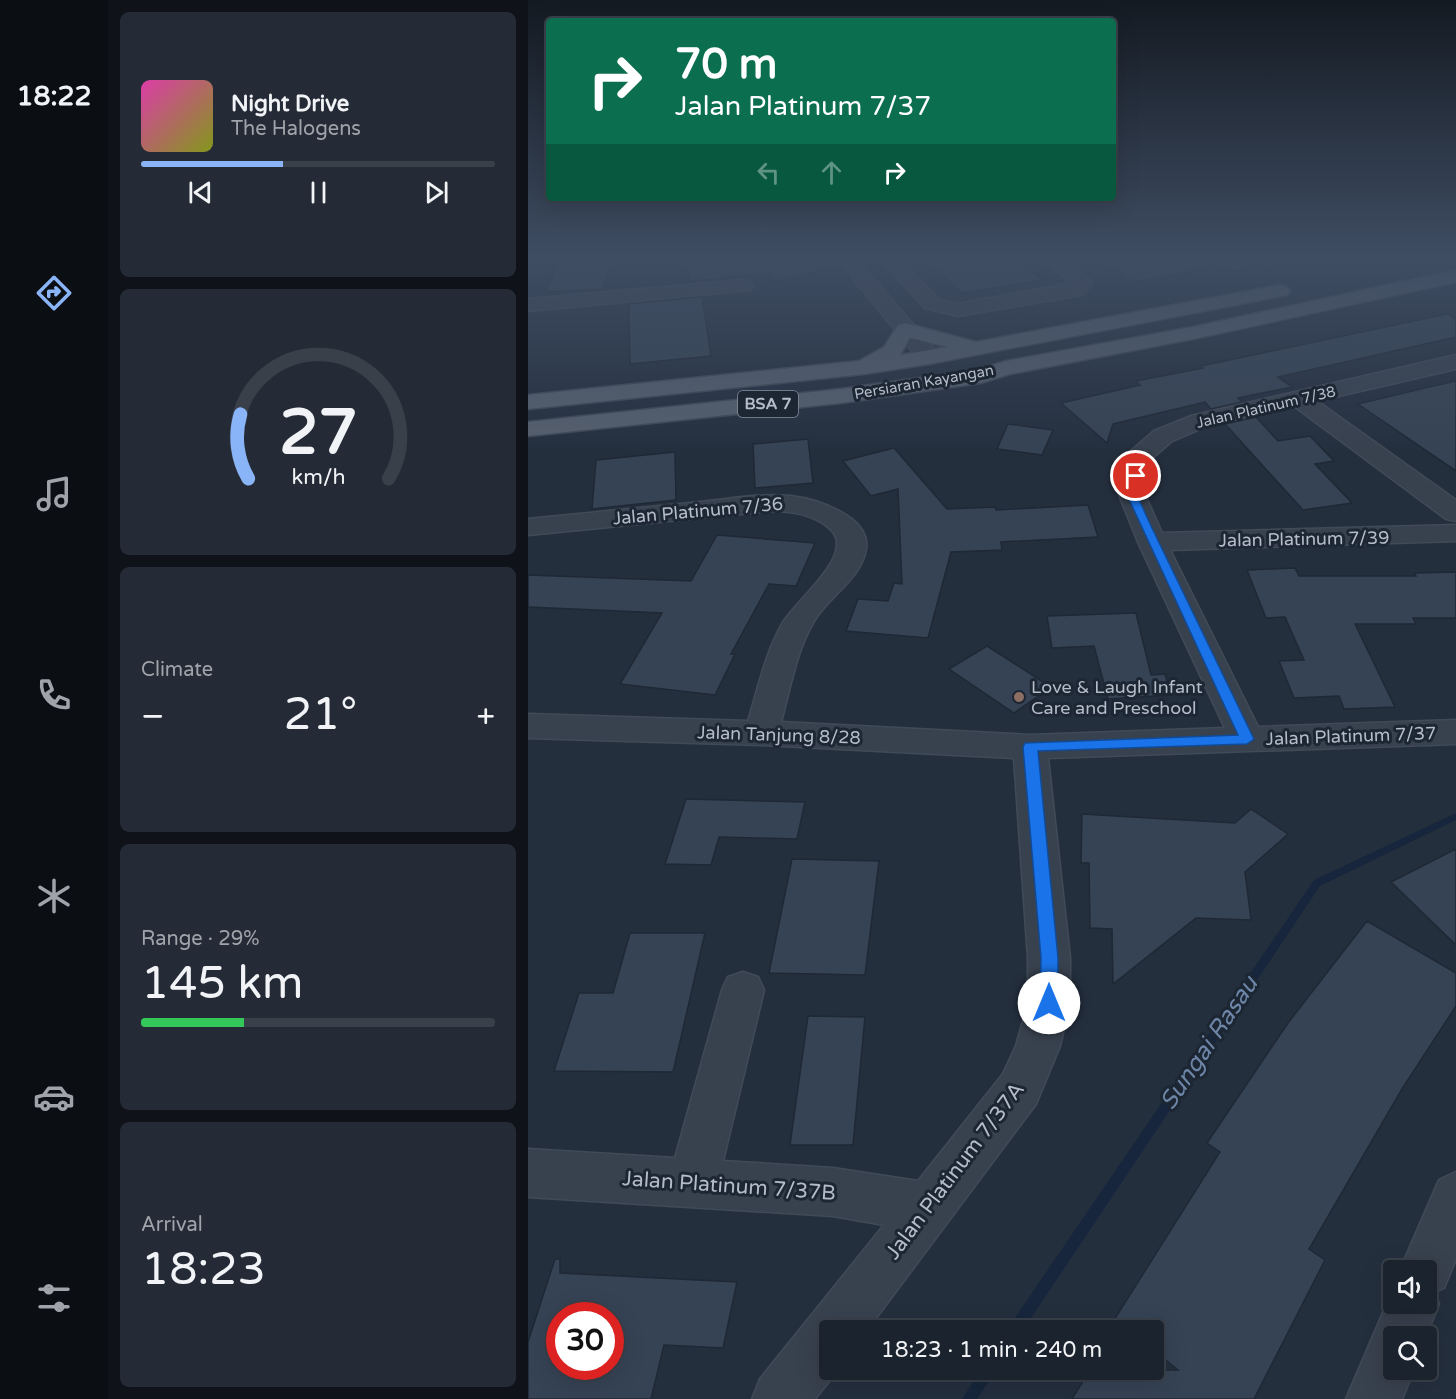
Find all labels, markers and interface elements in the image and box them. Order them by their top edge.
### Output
text: 70 m [675,39,777,90]
icon: right [576,42,654,120]
text: 18:22 [17,80,91,113]
text: Jalan Platinum 7/37 [675,90,931,123]
text: Night Drive [231,91,349,117]
text: The Halogens [231,117,361,141]
icon: left [752,156,785,189]
icon: ahead [815,156,848,189]
icon: right [878,156,911,189]
icon: previous [184,176,217,209]
icon: pause [302,176,335,209]
icon: next [420,176,453,209]
icon: directions [33,272,75,314]
street label: Persiaran Kayangan [853,361,995,403]
street label: Jalan Platinum 7/38 [1195,382,1337,432]
road number: BSA 7 [738,391,798,417]
text: 27 [279,396,357,471]
pin [1110,450,1161,501]
icon: arrive [1119,459,1152,492]
text: km/h [291,465,345,491]
icon: music [33,473,75,515]
street label: Jalan Platinum 7/36 [612,493,784,529]
street label: Jalan Platinum 7/39 [1218,527,1390,551]
text: Climate [141,658,213,682]
icon: phone [33,674,75,716]
place label: Love & Laugh Infant Care and Preschool [1031,676,1203,719]
text: 21° [284,688,357,742]
marker: Love & Laugh Infant Care and Preschool [1012,690,1026,704]
text: − [141,697,165,736]
text: + [476,697,495,736]
street label: Jalan Tanjung 8/28 [697,721,861,749]
street label: Jalan Platinum 7/37 [1265,722,1437,750]
icon: climate [33,875,75,917]
text: Range · 29% [141,927,260,951]
text: 145 km [141,957,303,1011]
water label: Sungai Rasau [1154,970,1265,1115]
position arrow [1017,971,1081,1035]
icon: car [33,1076,75,1118]
street label: Jalan Platinum 7/37A [880,1078,1030,1264]
street label: Jalan Platinum 7/37B [621,1166,837,1206]
text: Arrival [141,1213,203,1237]
text: 18:23 [141,1243,266,1297]
map controls [1383,1260,1437,1380]
button: sound [1383,1260,1437,1314]
icon: filters [33,1277,75,1319]
speed limit sign: 30 [546,1302,624,1380]
button: search [1383,1326,1437,1380]
text: 18:23 · 1 min · 240 m [881,1337,1102,1363]

